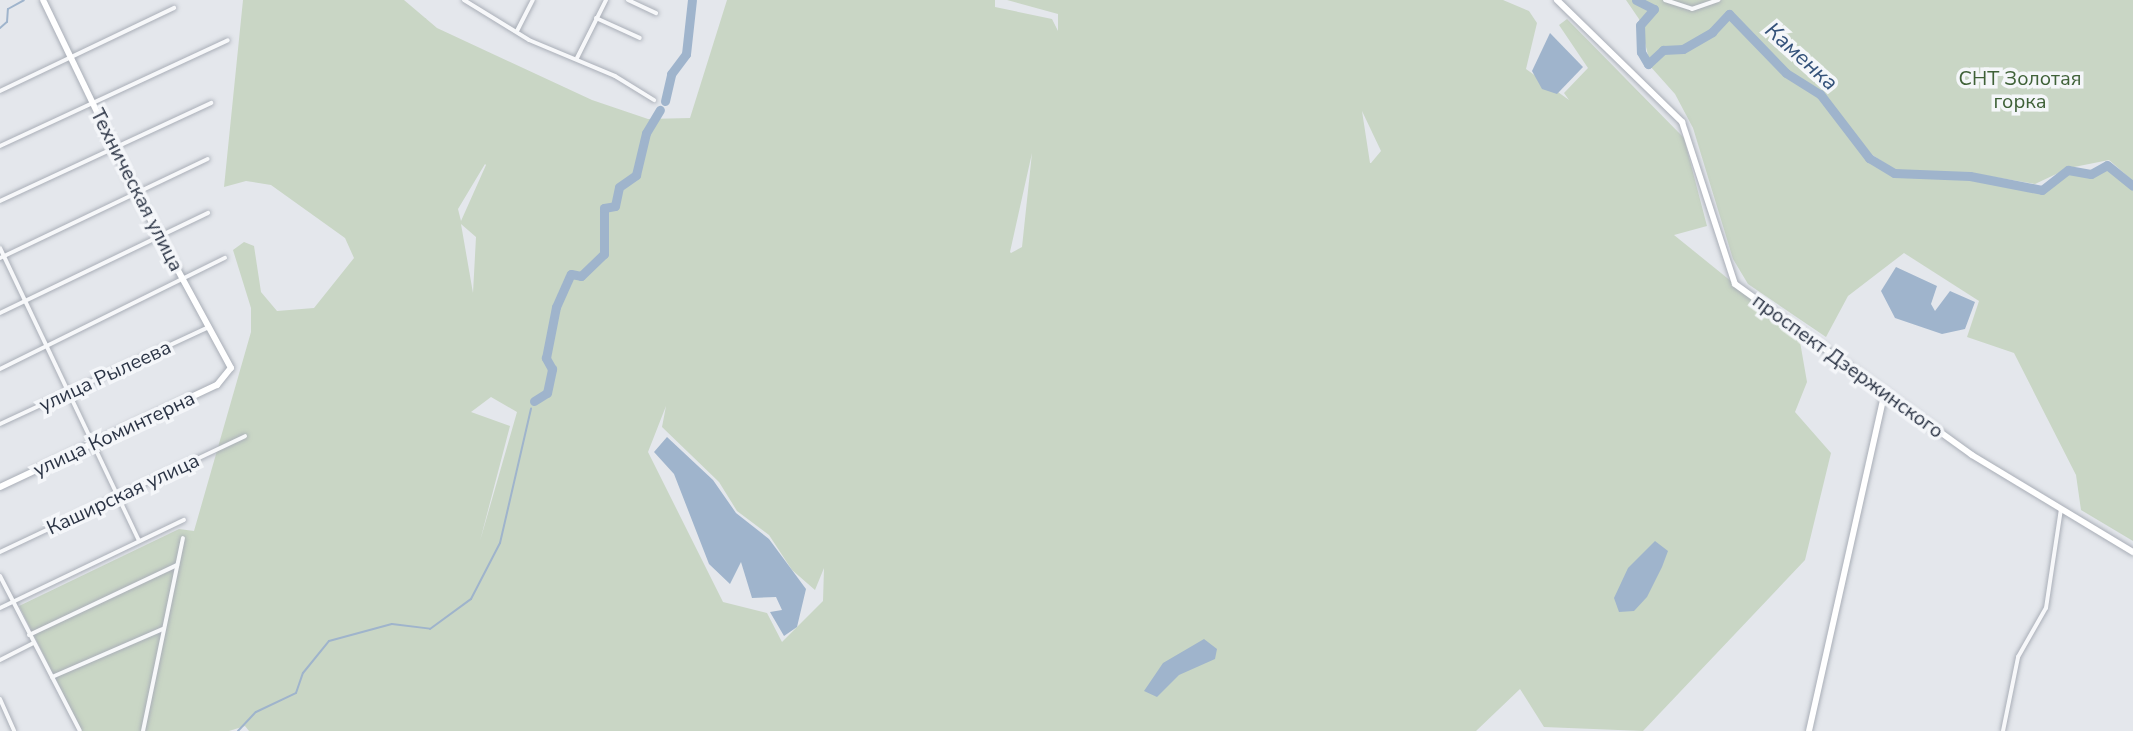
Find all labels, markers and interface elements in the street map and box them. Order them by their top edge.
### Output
water label: Каменка [1759,18,1843,96]
park label: СНТ Золотая горка [1958,67,2082,114]
street label: Техническая улица [86,105,188,275]
street label: проспект Дзержинского [1748,289,1948,443]
street label: улица Рылеева [35,335,175,417]
street label: улица Коминтерна [29,386,199,482]
street label: Каширская улица [43,448,203,540]

